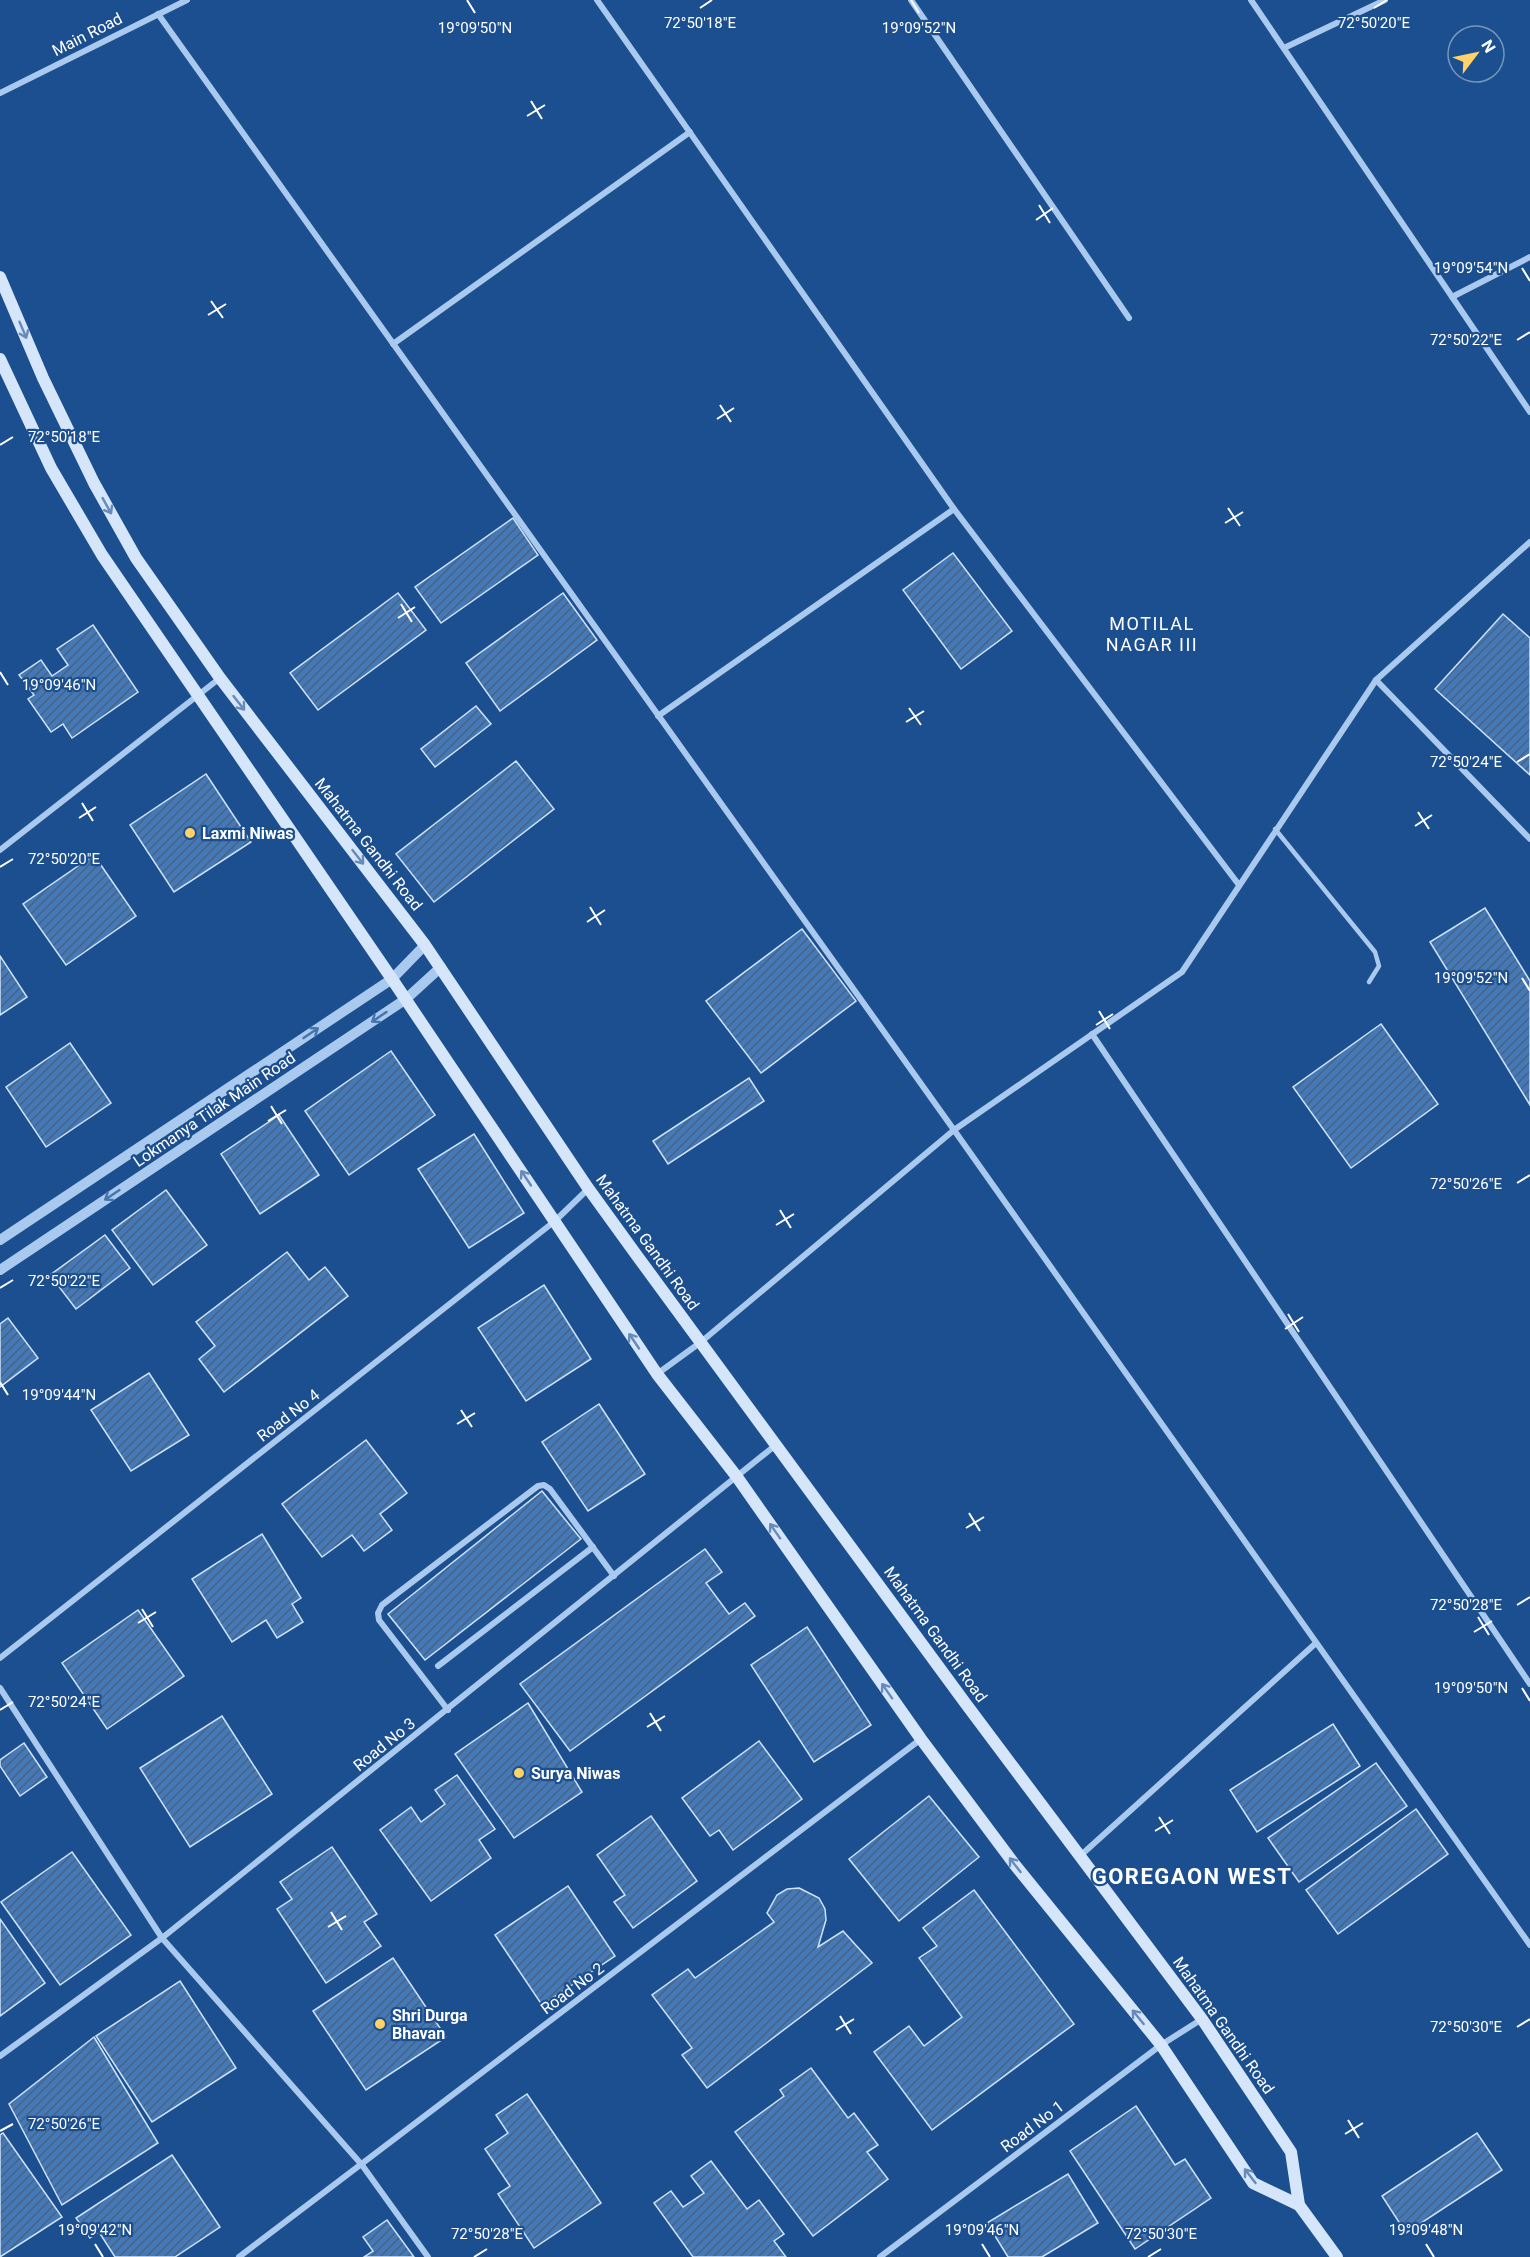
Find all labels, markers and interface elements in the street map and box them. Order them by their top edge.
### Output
street label: Main Road [49,9,125,60]
text: 72°50'18"E [664,14,737,32]
text: 72°50'20"E [1338,14,1411,32]
text: 19°09'50"N [438,19,512,37]
text: 19°09'52"N [882,19,956,37]
north arrow [1446,24,1506,84]
text: N [1477,36,1499,56]
text: 19°09'54"N [1434,259,1508,277]
one-way arrow [18,321,29,339]
text: 72°50'22"E [1430,331,1503,349]
text: 72°50'18"E [28,428,101,446]
one-way arrow [101,497,113,514]
district label: MOTILAL NAGAR III [1106,613,1198,655]
text: 19°09'46"N [22,676,96,694]
one-way arrow [233,694,246,710]
text: 72°50'24"E [1430,753,1503,771]
street label: Mahatma Gandhi Road [311,774,426,914]
place label: Laxmi Niwas [202,824,293,843]
marker: Laxmi Niwas [183,826,197,840]
one-way arrow [352,849,364,865]
text: 72°50'20"E [28,850,101,868]
text: 19°09'52"N [1434,969,1508,987]
one-way arrow [372,1011,388,1023]
one-way arrow [302,1027,319,1039]
street label: Lokmanya Tilak Main Road [130,1048,299,1171]
one-way arrow [520,1171,532,1187]
street label: Mahatma Gandhi Road [592,1171,703,1314]
text: 72°50'26"E [1430,1175,1503,1193]
one-way arrow [104,1189,121,1202]
text: 72°50'22"E [28,1272,101,1290]
one-way arrow [628,1332,641,1349]
street label: Road No 4 [253,1385,323,1446]
text: 19°09'44"N [22,1386,96,1404]
one-way arrow [769,1524,781,1540]
street label: Mahatma Gandhi Road [880,1563,991,1706]
text: 72°50'28"E [1430,1596,1503,1614]
text: 19°09'50"N [1434,1679,1508,1697]
one-way arrow [881,1683,893,1699]
text: 72°50'24"E [28,1693,101,1711]
street label: Road No 3 [350,1714,419,1775]
place label: Surya Niwas [531,1764,620,1783]
marker: Surya Niwas [512,1766,526,1780]
one-way arrow [1009,1858,1022,1874]
district label: GOREGAON WEST [1092,1864,1292,1889]
street label: Mahatma Gandhi Road [1169,1953,1278,2097]
street label: Road No 2 [537,1958,608,2018]
place label: Shri Durga Bhavan [392,2006,468,2043]
one-way arrow [1132,2009,1145,2025]
marker: Shri Durga Bhavan [373,2017,387,2031]
text: 72°50'30"E [1430,2018,1503,2036]
street label: Road No 1 [997,2096,1068,2156]
text: 72°50'26"E [28,2115,101,2133]
one-way arrow [1243,2168,1256,2184]
text: 19°09'42"N [58,2221,132,2239]
text: 19°09'46"N [945,2221,1019,2239]
text: 19°09'48"N [1389,2221,1463,2239]
text: 72°50'28"E [451,2225,524,2243]
text: 72°50'30"E [1125,2225,1198,2243]

